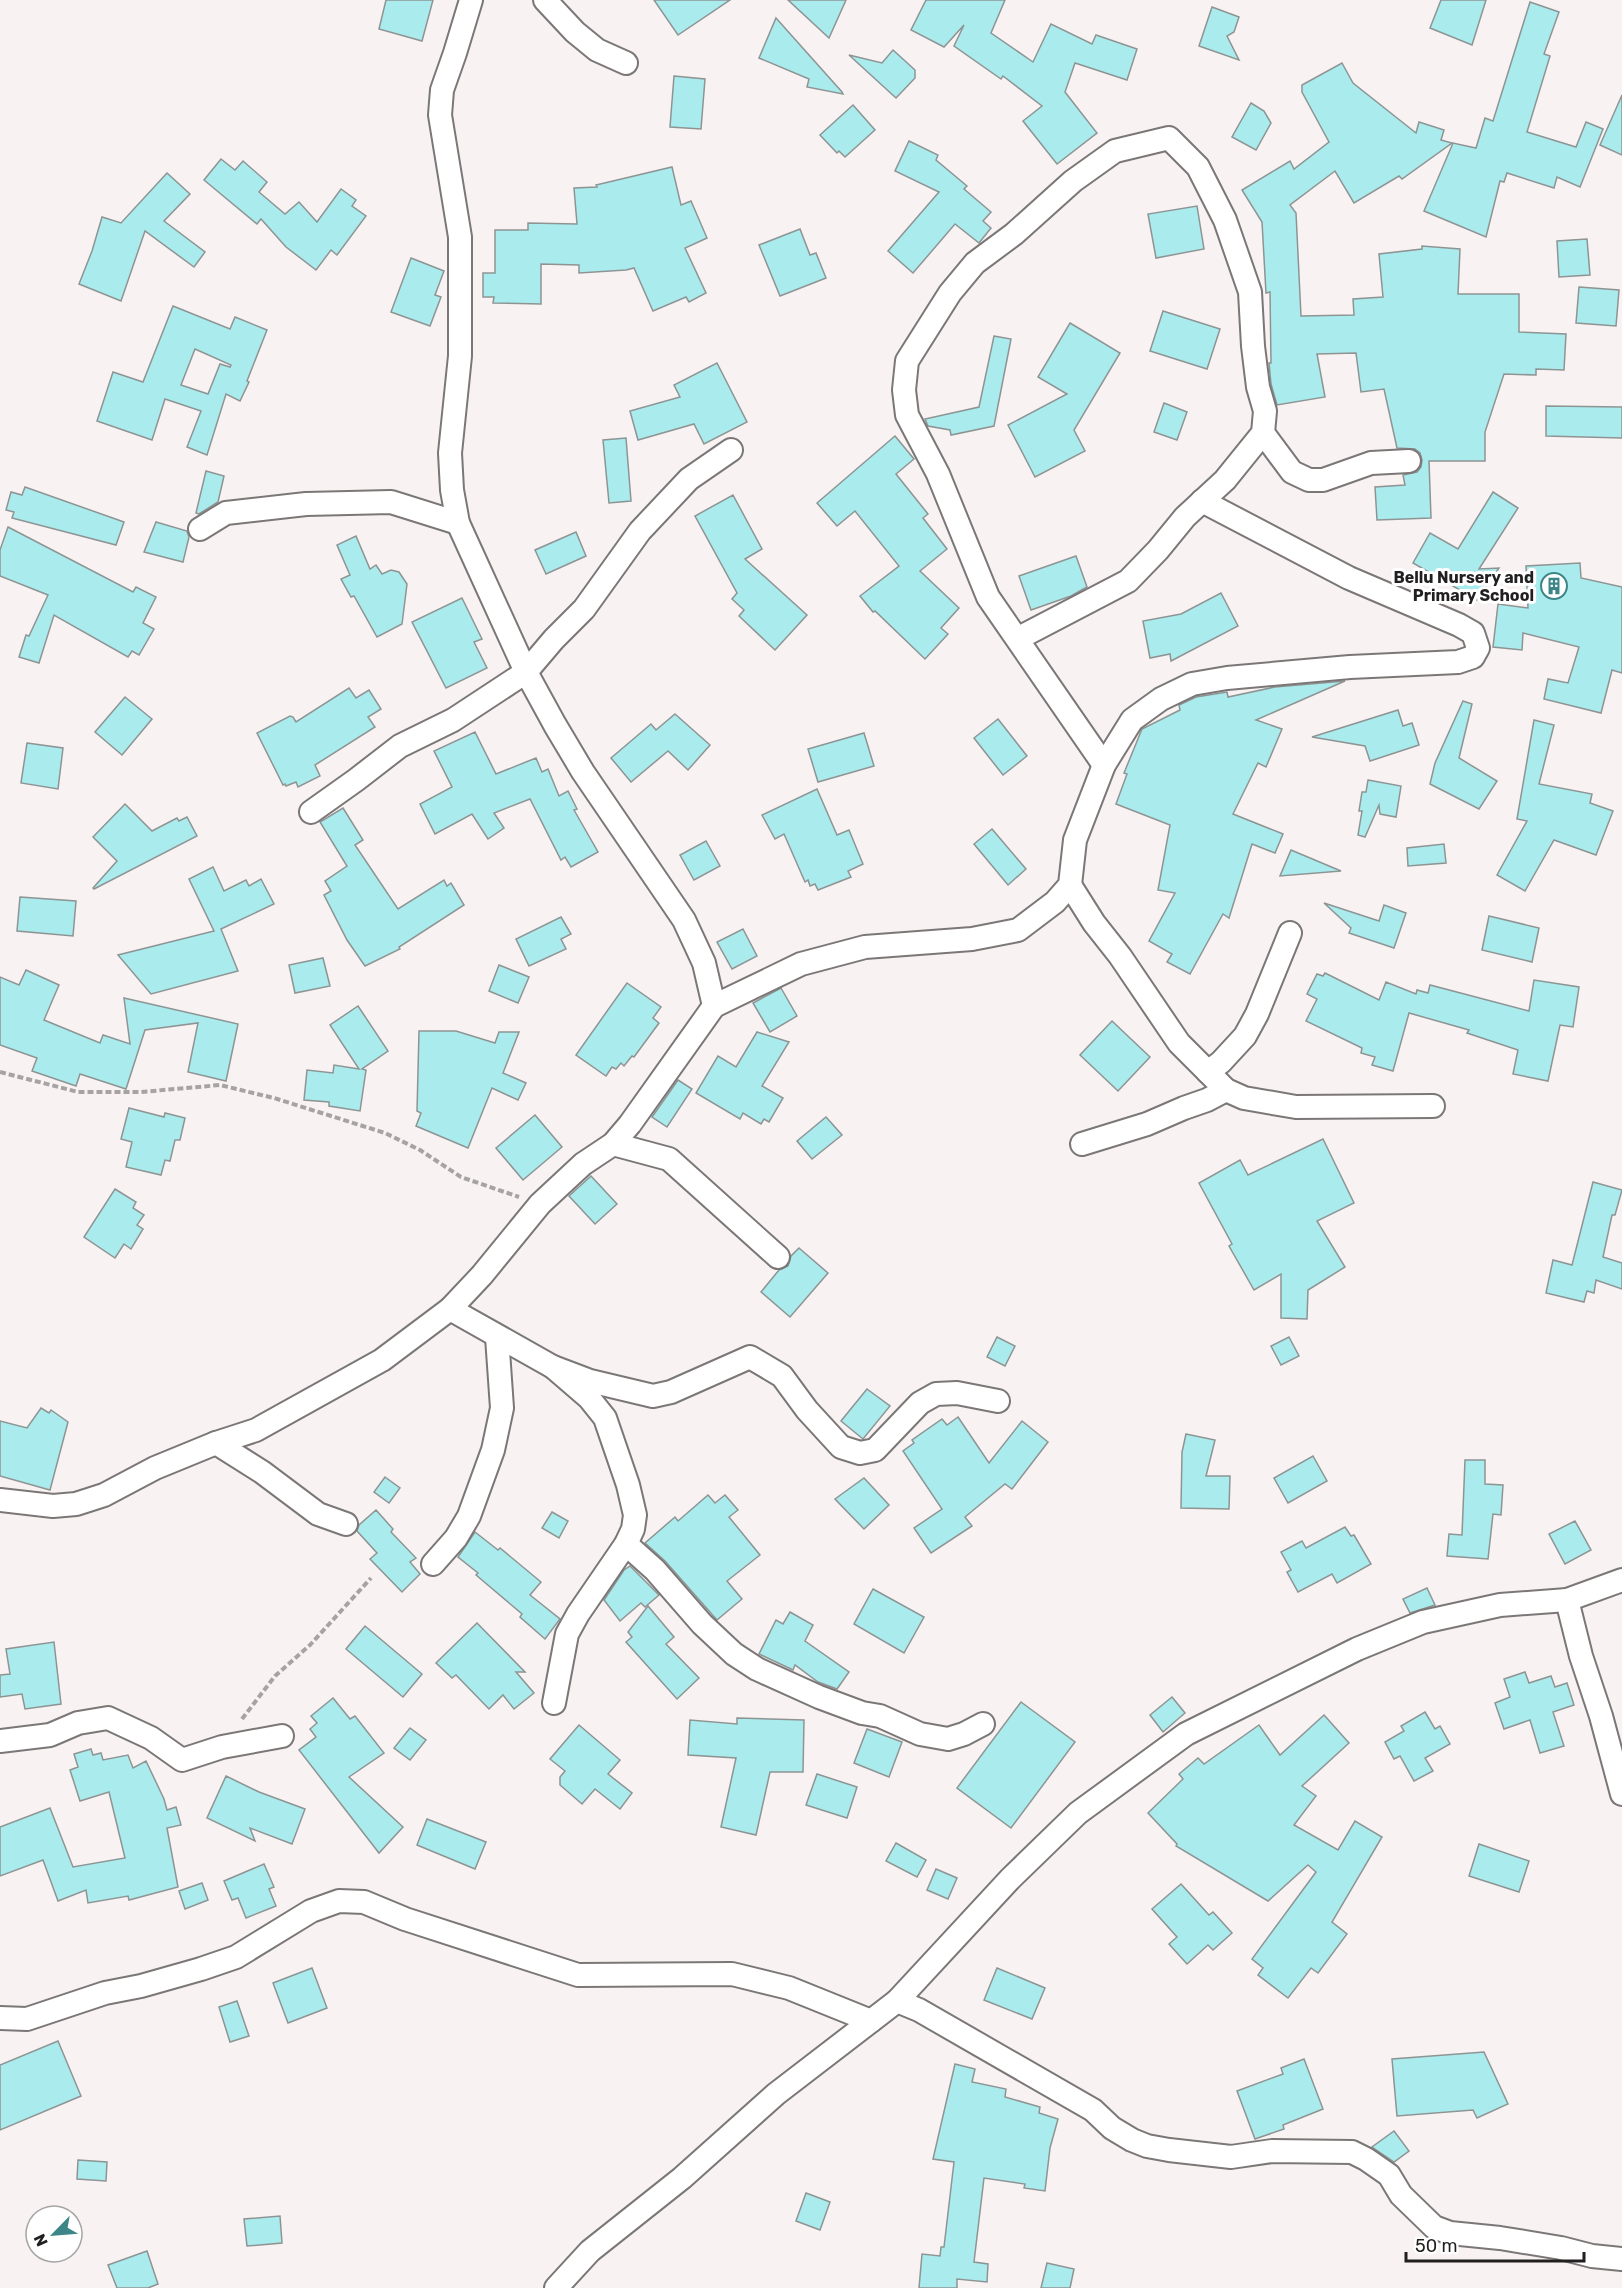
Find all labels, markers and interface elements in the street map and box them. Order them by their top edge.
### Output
place label: Bellu Nursery and Primary School [1393,568,1534,605]
building icon: Bellu Nursery and Primary School [1539,571,1569,601]
north arrow [24,2204,84,2264]
scale bar [1406,2225,1584,2263]
text: N [30,2231,52,2249]
text: 50 m [1415,2235,1458,2257]

